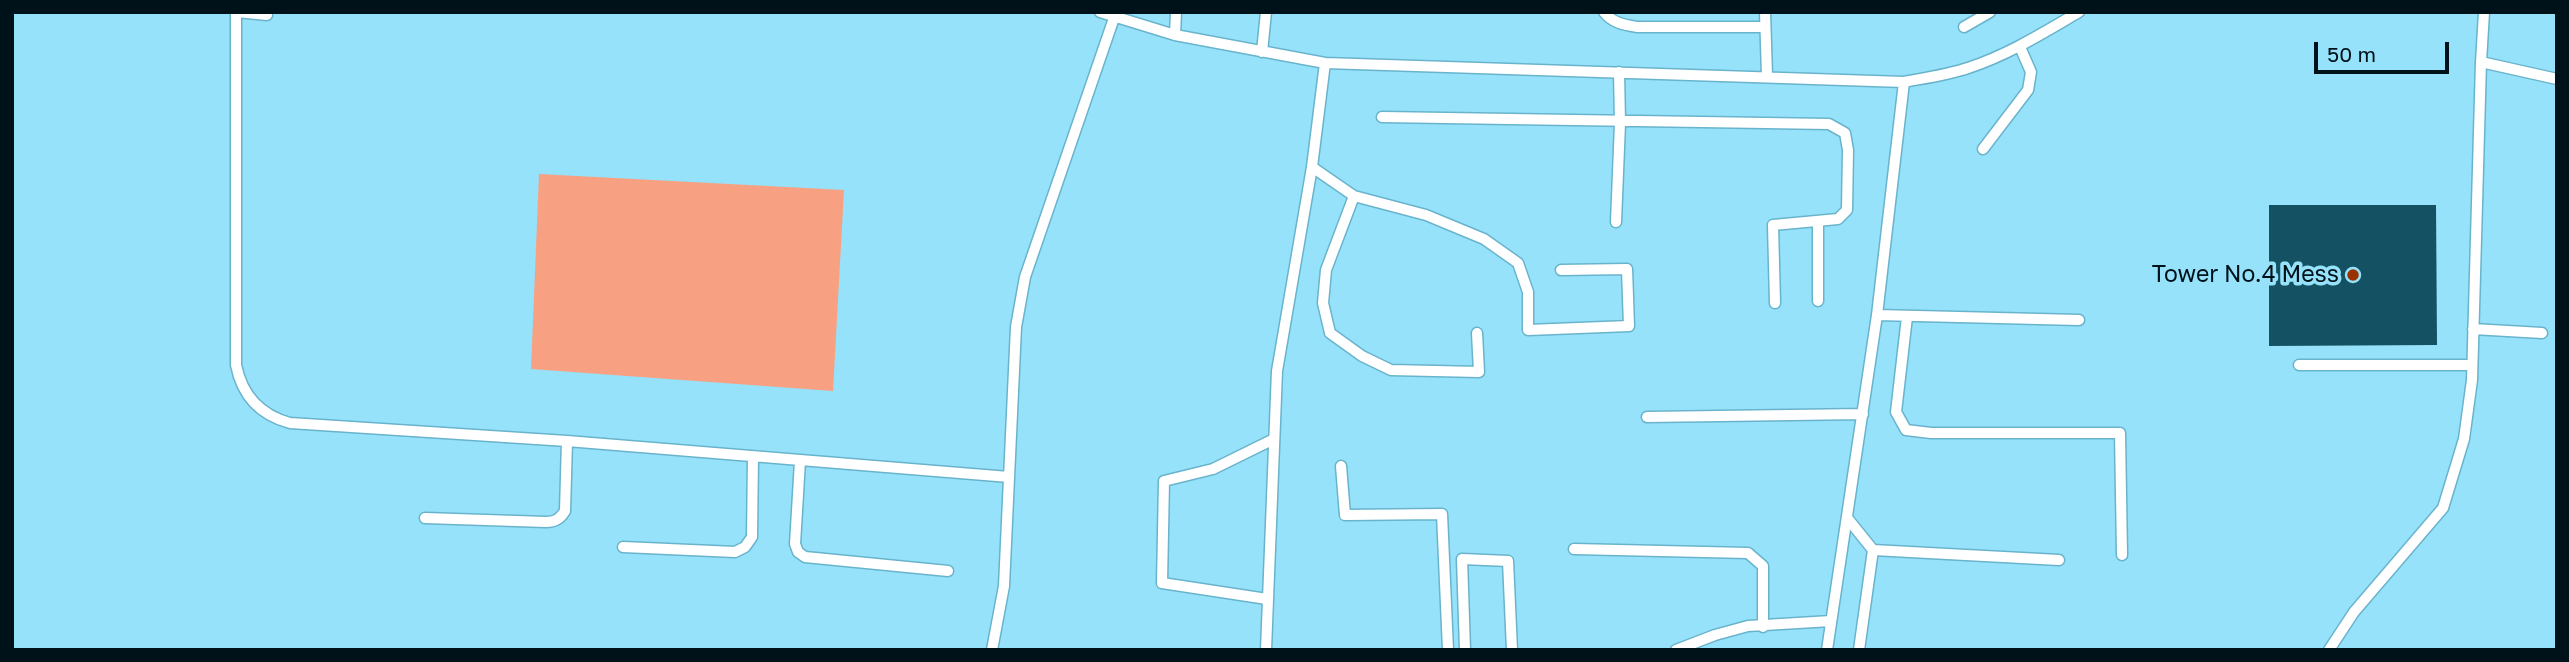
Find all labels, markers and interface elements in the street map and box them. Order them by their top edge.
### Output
scale bar [2317,28,2452,72]
text: 50 m [2327,41,2376,67]
place label: Tower No.4 Mess [2152,261,2339,289]
marker: Tower No.4 Mess [2345,267,2361,283]

